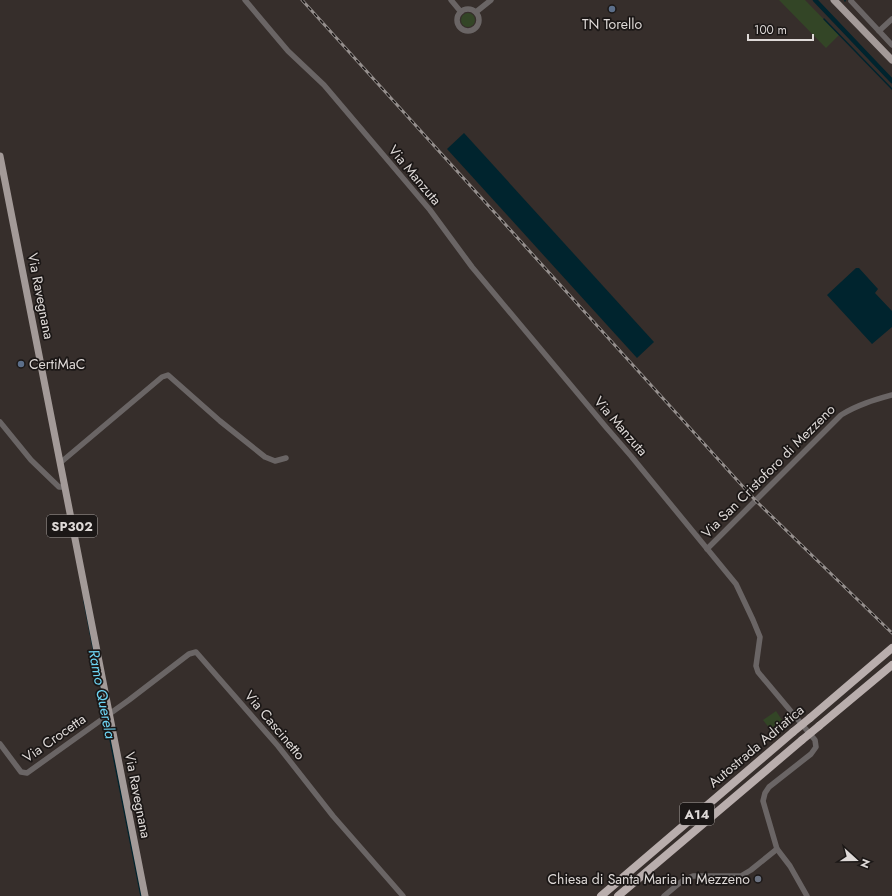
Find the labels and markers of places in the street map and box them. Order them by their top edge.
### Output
marker: TN Torello [607,4,617,14]
place label: TN Torello [582,14,642,34]
place label: CertiMaC [29,354,85,374]
marker: CertiMaC [16,359,26,369]
place label: Chiesa di Santa Maria in Mezzeno [547,869,750,889]
marker: Chiesa di Santa Maria in Mezzeno [753,874,763,884]

